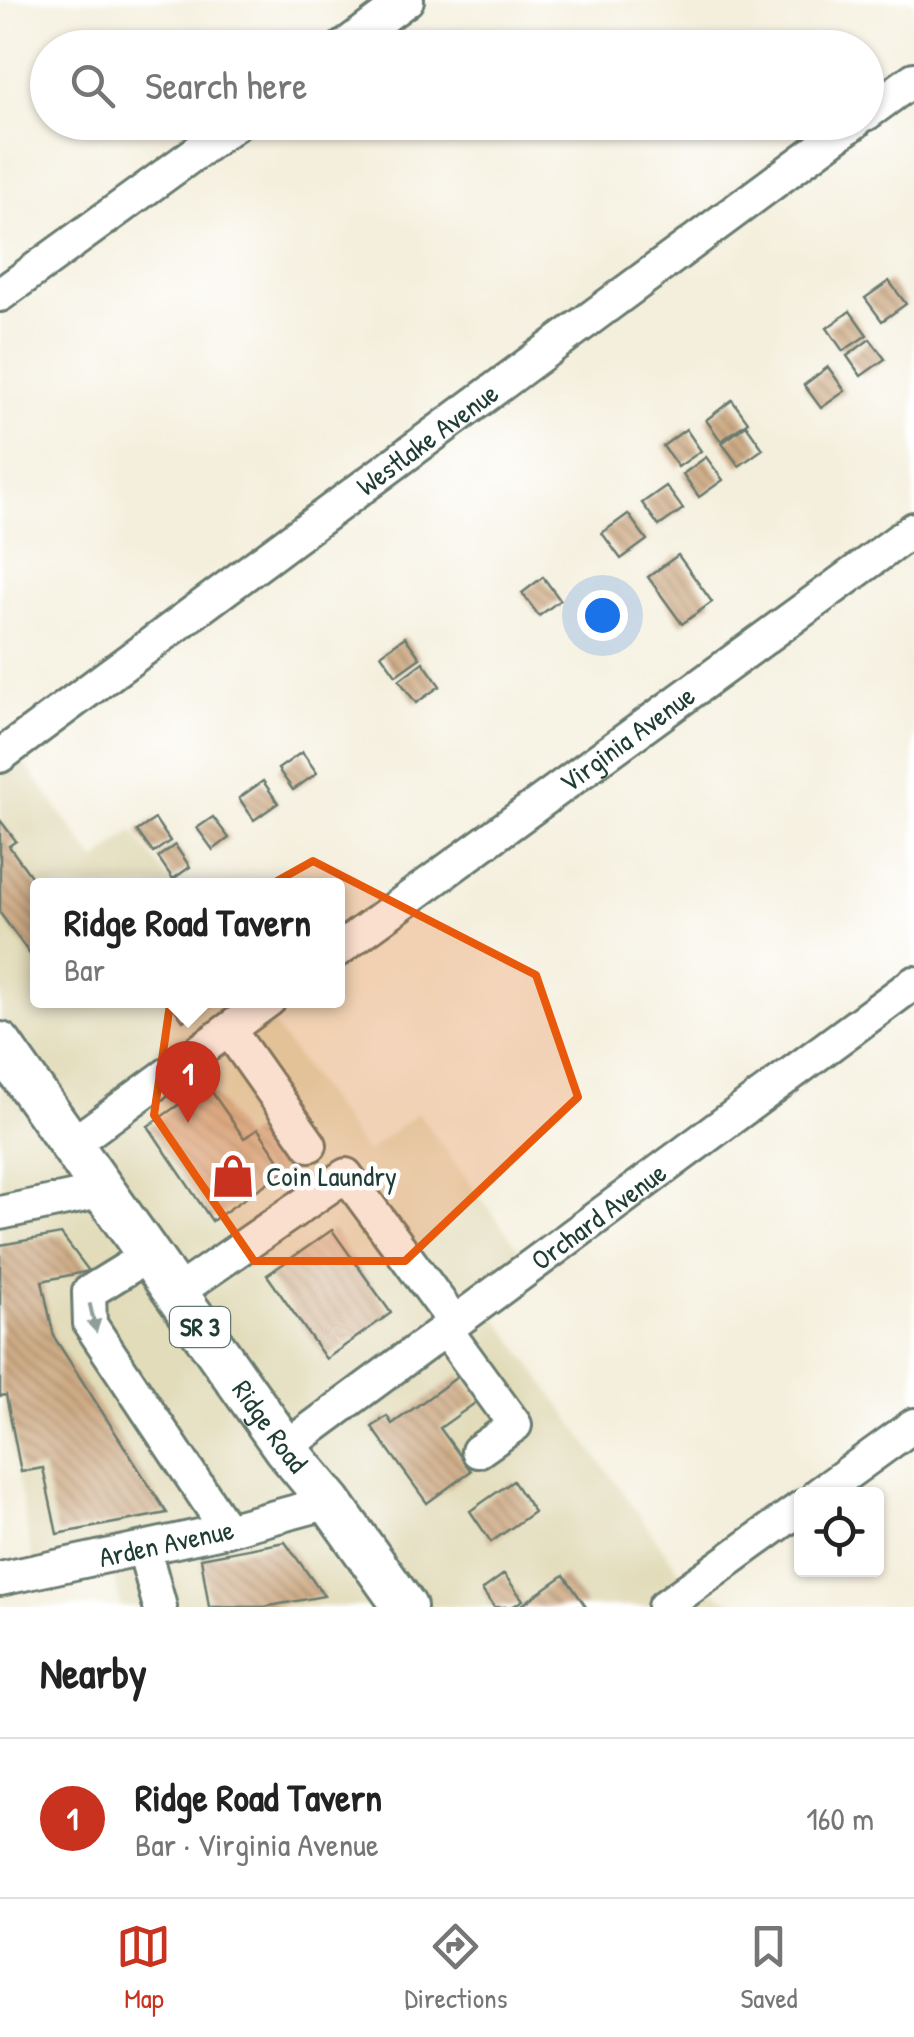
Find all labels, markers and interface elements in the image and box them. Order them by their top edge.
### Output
search box [30,30,884,140]
icon: search [65,58,120,113]
text: Search here [145,59,307,111]
street label: Westlake Avenue [349,374,506,504]
your location [577,590,628,641]
street label: Virginia Avenue [552,677,702,801]
popup [30,878,345,1008]
text: Ridge Road Tavern [64,896,311,948]
text: Bar [64,948,105,991]
pin: 1 [156,1040,220,1123]
shop icon: Coin Laundry [209,1152,257,1200]
street label: Orchard Avenue [523,1154,674,1279]
place label: Coin Laundry [266,1157,397,1195]
one-way arrow [86,1302,101,1333]
road number: SR 3 [170,1307,230,1347]
street label: Ridge Road [224,1372,317,1481]
map controls [794,1487,884,1577]
button: locate [794,1487,884,1577]
street label: Arden Avenue [95,1510,238,1576]
text: Nearby [40,1644,147,1701]
text: Ridge Road Tavern [135,1771,382,1823]
text: 1 [67,1797,78,1840]
text: 160 m [806,1797,874,1840]
text: Bar · Virginia Avenue [135,1823,379,1866]
tab: Map [116,1919,171,2017]
tab: Directions [404,1919,507,2017]
tab: Saved [740,1919,798,2017]

